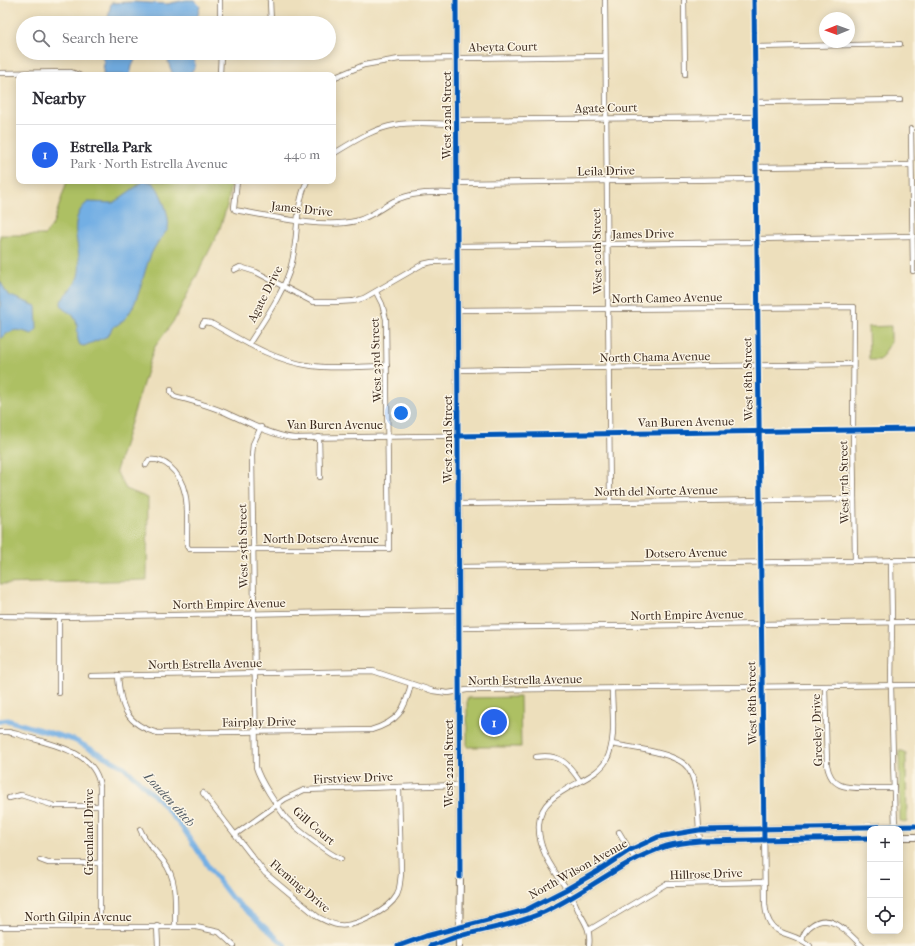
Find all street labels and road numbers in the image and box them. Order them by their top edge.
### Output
street label: Abeyta Court [467,39,538,55]
street label: West 22nd Street [440,70,454,160]
street label: Agate Court [573,100,638,116]
street label: Leila Drive [577,163,635,179]
street label: James Drive [269,199,334,219]
street label: West 20th Street [589,207,605,295]
street label: James Drive [611,226,674,242]
street label: Agate Drive [244,263,285,326]
street label: North Cameo Avenue [612,290,722,306]
street label: West 23rd Street [367,317,385,404]
street label: West 18th Street [740,336,756,422]
street label: North Chama Avenue [599,349,711,365]
street label: West 22nd Street [441,394,455,484]
street label: Van Buren Avenue [637,414,734,430]
street label: Van Buren Avenue [286,418,383,432]
street label: West 17th Street [836,439,852,525]
street label: North del Norte Avenue [594,483,718,499]
street label: West 25th Street [235,503,251,590]
street label: North Dotsero Avenue [263,532,379,546]
street label: Dotsero Avenue [645,545,727,561]
street label: North Empire Avenue [172,596,286,612]
street label: North Empire Avenue [630,607,744,623]
street label: North Estrella Avenue [148,656,262,672]
street label: West 18th Street [744,660,760,746]
street label: North Estrella Avenue [468,672,582,688]
street label: Greeley Drive [809,693,825,767]
street label: Fairplay Drive [222,714,296,730]
street label: West 22nd Street [442,718,456,808]
street label: Firstview Drive [313,770,393,786]
street label: Greenland Drive [82,789,96,875]
street label: Gill Court [290,804,339,849]
street label: North Wilson Avenue [526,836,630,902]
street label: Fleming Drive [267,857,333,915]
street label: Hillrose Drive [669,866,743,882]
street label: North Gilpin Avenue [24,910,132,924]

